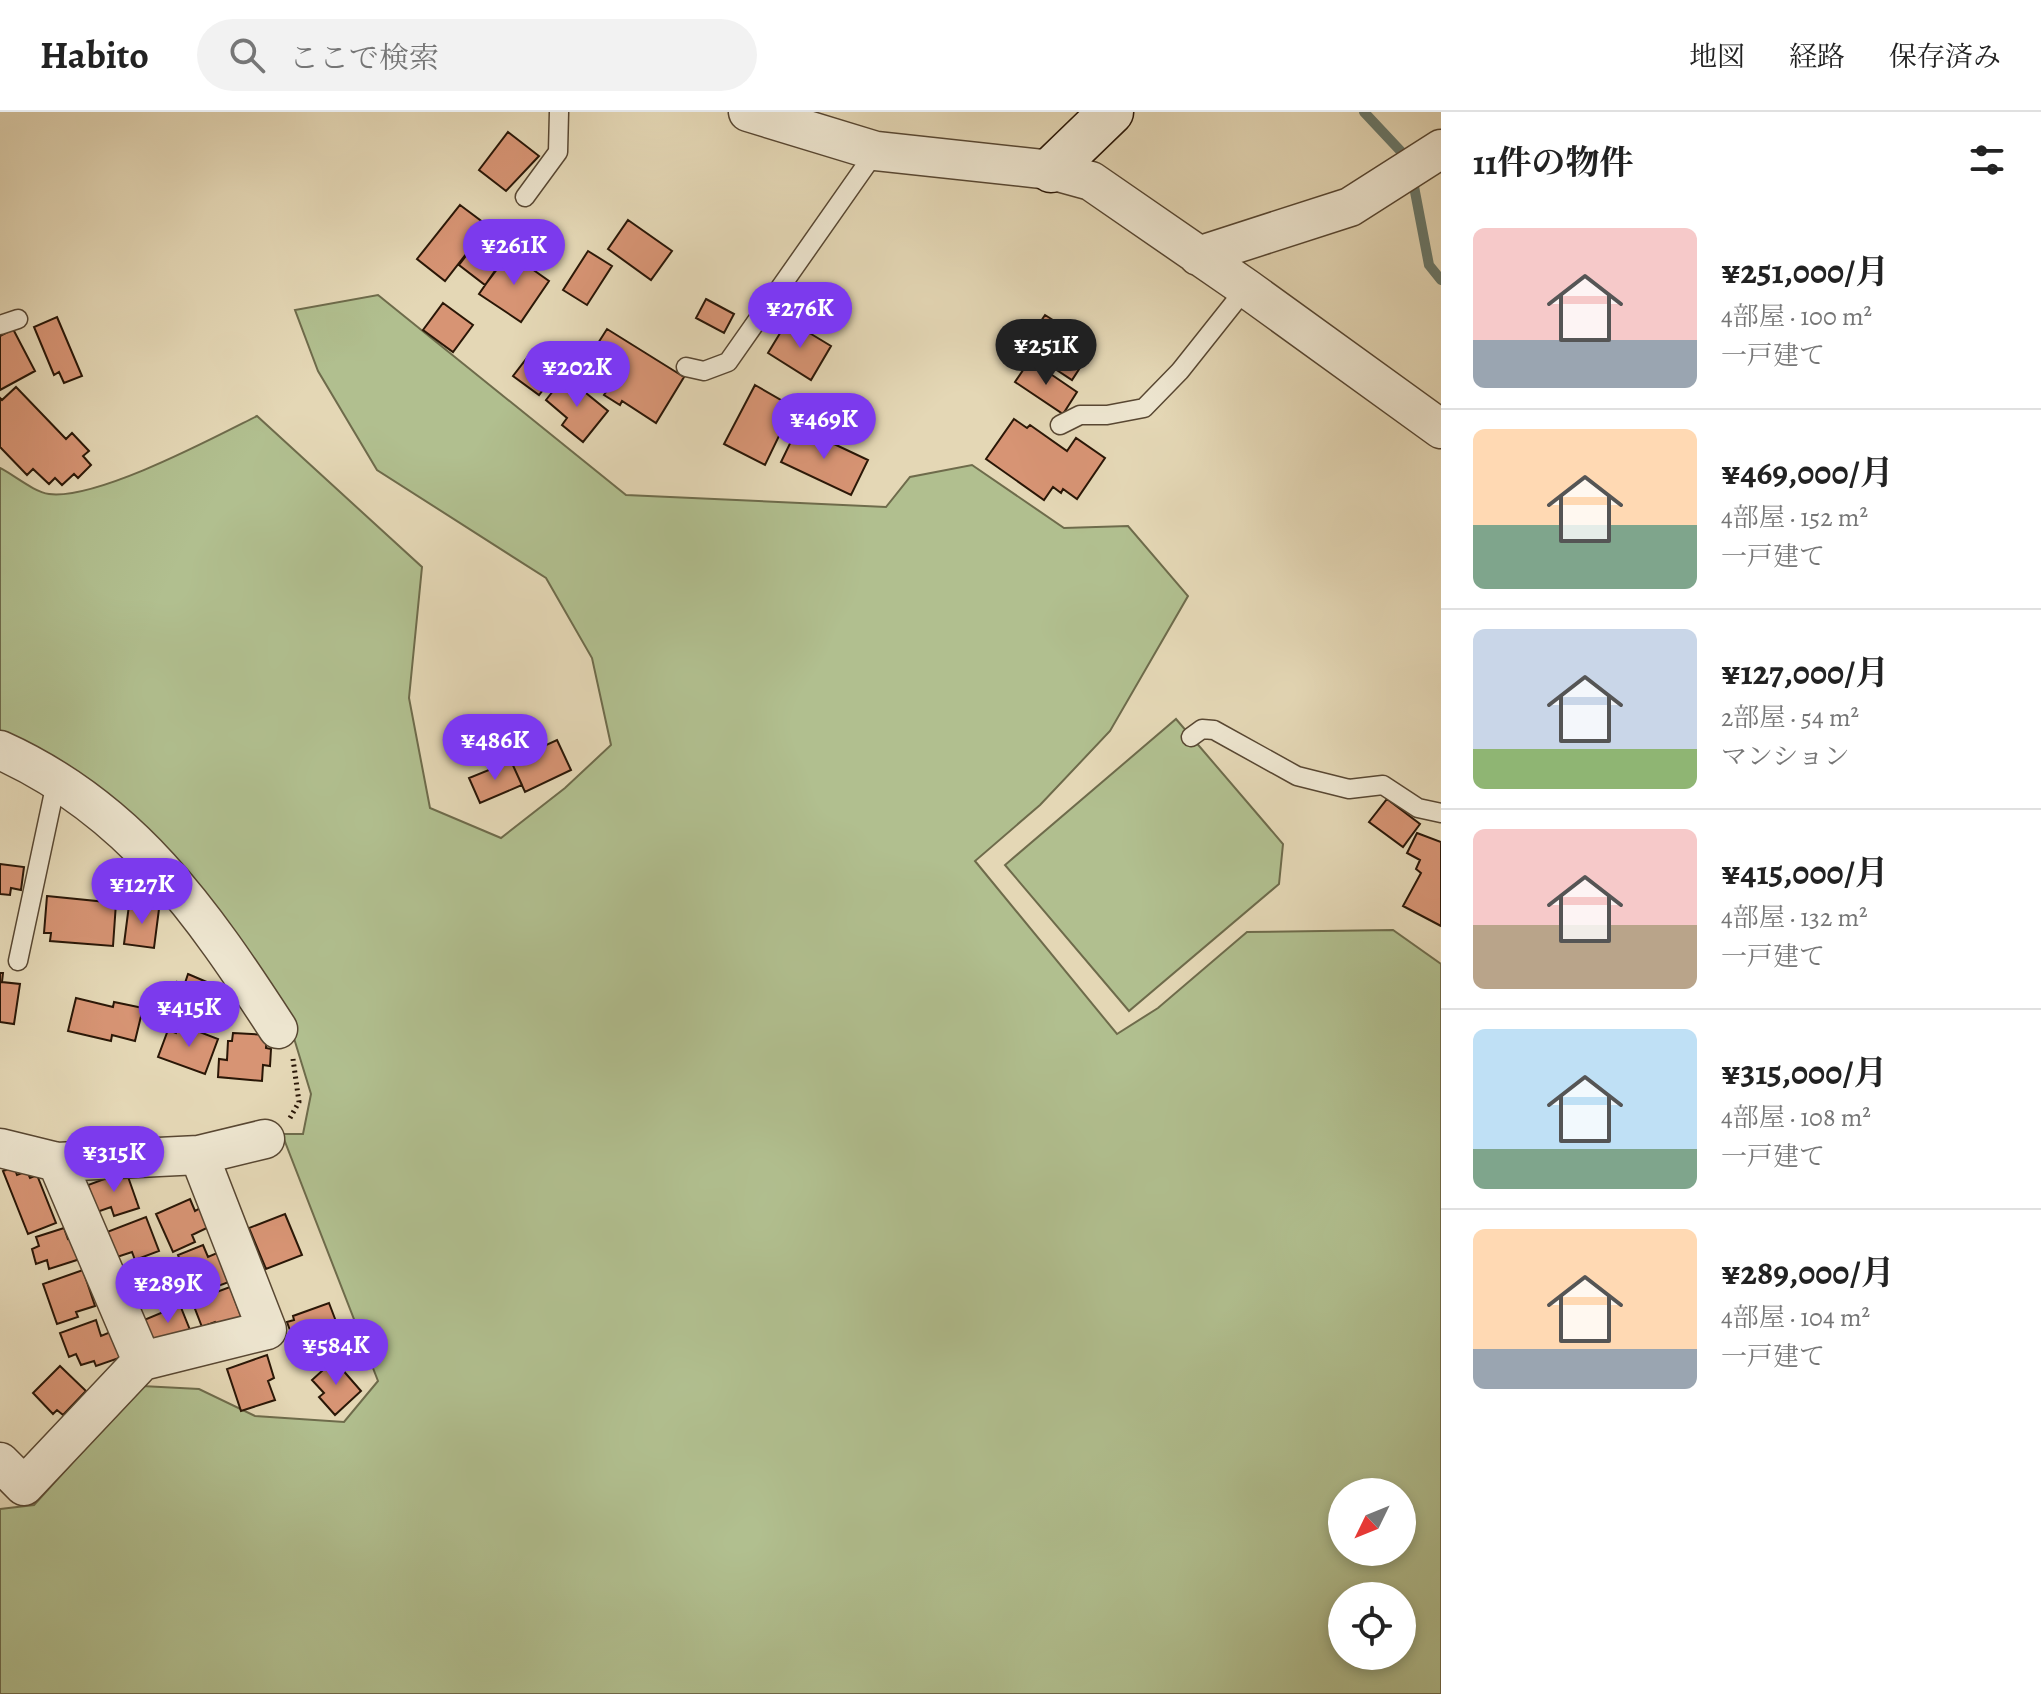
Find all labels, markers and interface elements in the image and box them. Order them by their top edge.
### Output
search box [197,19,757,91]
text: Habito [40,29,149,81]
icon: search [225,33,269,77]
text: ここで検索 [289,38,439,78]
text: 地図 [1689,38,1745,76]
text: 経路 [1789,38,1845,76]
text: 保存済み [1889,38,2001,76]
icon: filters [1965,138,2009,182]
text: 11件の物件 [1473,139,1633,186]
pin: ¥261K [458,219,570,287]
text: ¥261K [481,227,547,262]
text: ¥251,000/月 [1721,248,1889,295]
icon: home [1537,260,1633,356]
pin: ¥276K [744,282,856,350]
text: ¥276K [766,290,834,325]
text: 4部屋 · 100 m² [1721,299,1872,334]
pin: ¥251K [990,319,1102,387]
text: ¥251K [1014,327,1078,362]
text: 一戸建て [1721,338,1825,373]
pin: ¥202K [521,341,633,409]
text: ¥202K [542,349,612,384]
pin: ¥469K [768,393,880,461]
text: ¥469K [790,401,858,436]
text: ¥469,000/月 [1721,449,1894,496]
icon: home [1537,461,1633,557]
text: 4部屋 · 152 m² [1721,500,1868,535]
text: 一戸建て [1721,539,1825,574]
text: ¥127,000/月 [1721,649,1889,696]
icon: home [1537,661,1633,757]
text: 2部屋 · 54 m² [1721,700,1859,735]
pin: ¥486K [439,714,551,782]
text: ¥486K [461,722,529,757]
text: マンション [1721,739,1850,774]
text: ¥415,000/月 [1721,849,1889,896]
pin: ¥127K [86,858,198,926]
icon: home [1537,861,1633,957]
text: ¥127K [110,866,174,901]
text: 4部屋 · 132 m² [1721,900,1868,935]
text: 一戸建て [1721,939,1825,974]
pin: ¥415K [133,981,245,1049]
text: ¥415K [157,989,221,1024]
text: ¥315,000/月 [1721,1049,1887,1096]
icon: home [1537,1061,1633,1157]
text: 4部屋 · 108 m² [1721,1100,1871,1135]
pin: ¥315K [58,1126,170,1194]
text: ¥315K [82,1134,146,1169]
text: 一戸建て [1721,1139,1825,1174]
text: ¥289,000/月 [1721,1249,1895,1296]
pin: ¥289K [112,1257,224,1325]
icon: home [1537,1261,1633,1357]
text: ¥289K [133,1265,203,1300]
text: 4部屋 · 104 m² [1721,1300,1870,1335]
pin: ¥584K [280,1319,392,1387]
text: ¥584K [302,1327,370,1362]
text: 一戸建て [1721,1339,1825,1374]
north arrow [1328,1478,1416,1566]
map controls [1328,1478,1416,1670]
button: locate [1328,1582,1416,1670]

